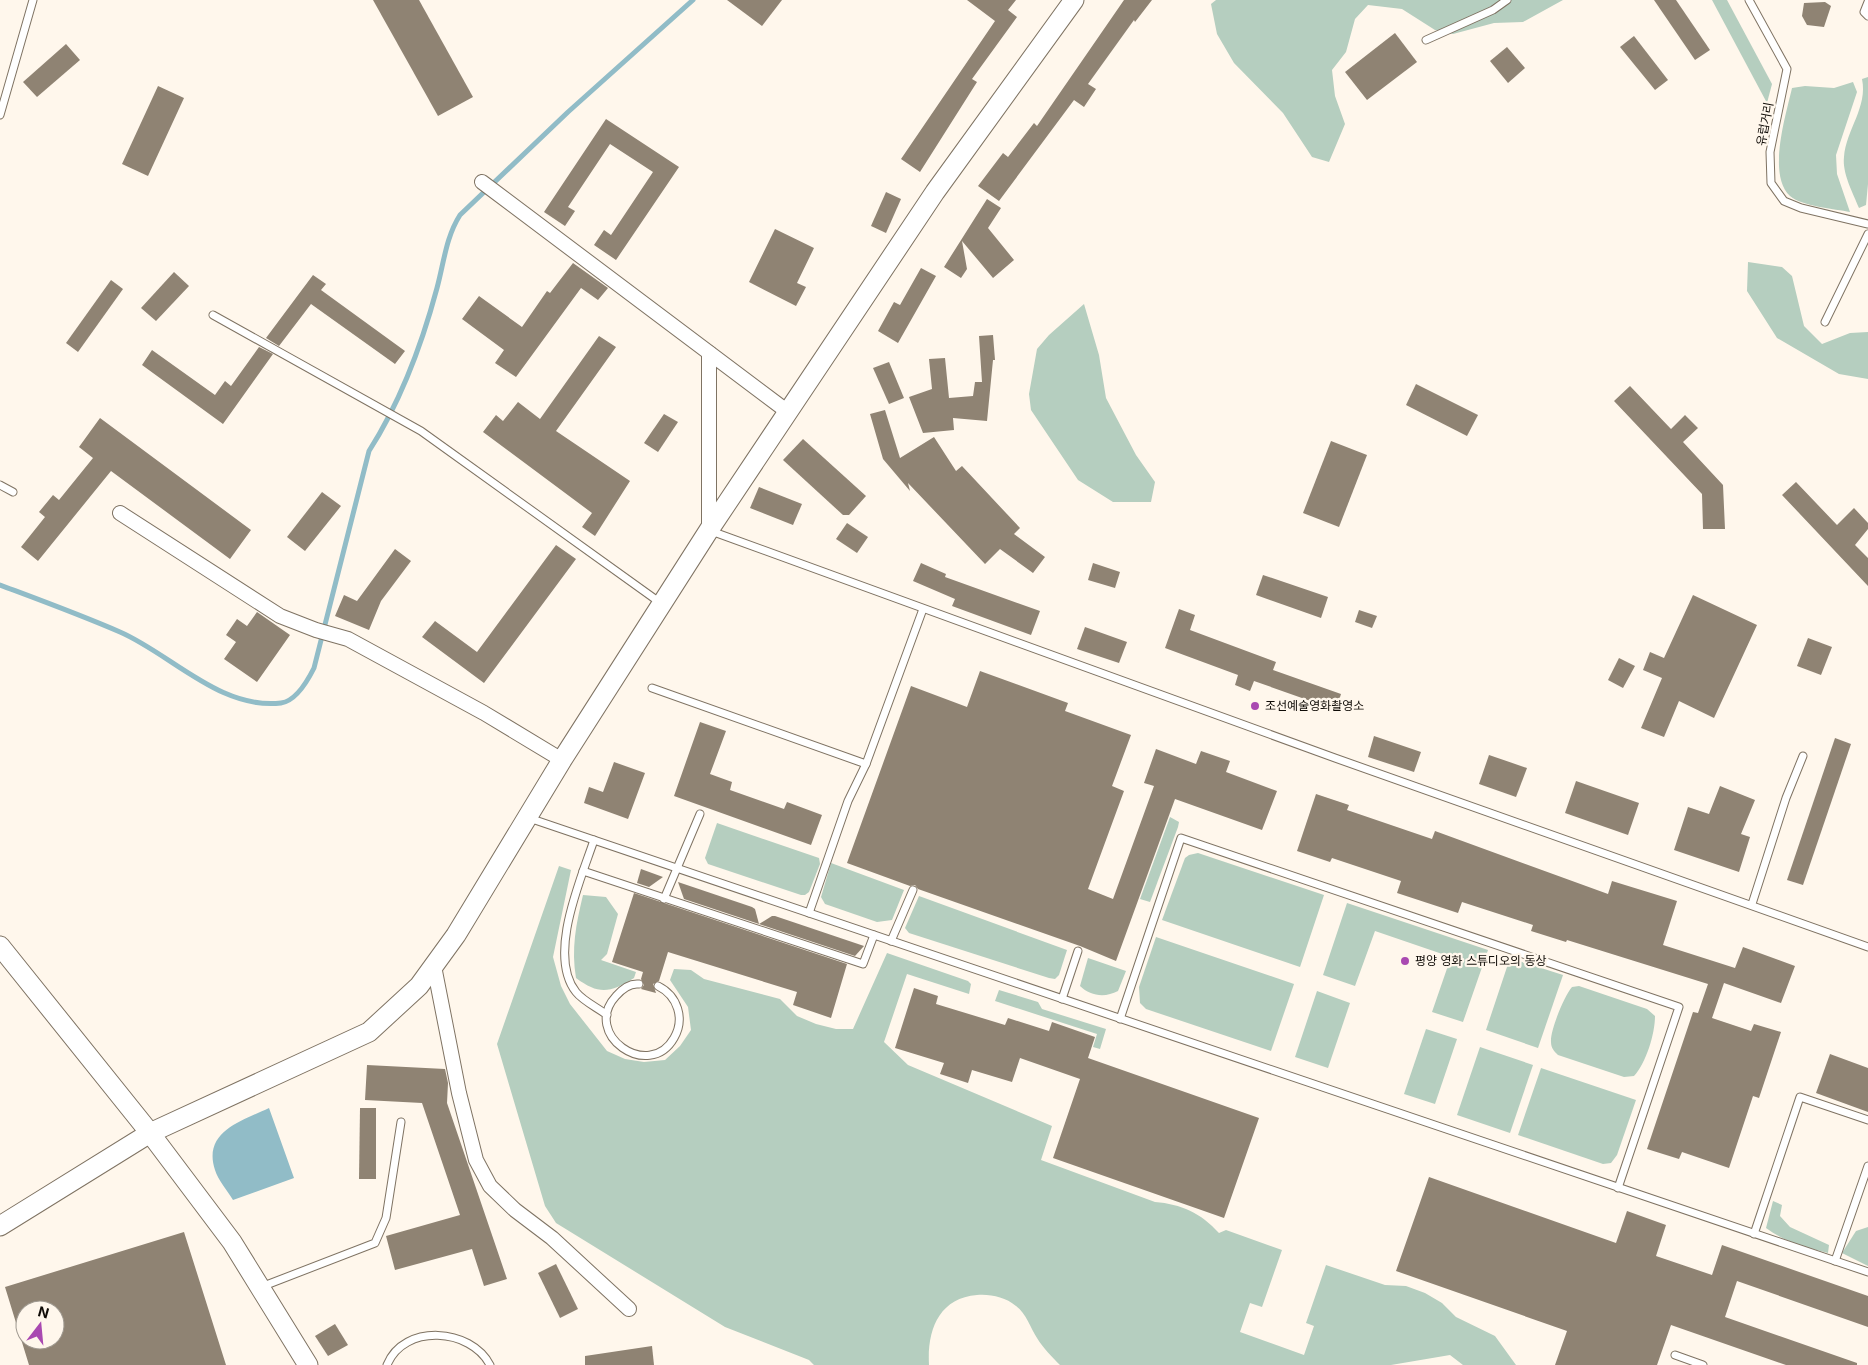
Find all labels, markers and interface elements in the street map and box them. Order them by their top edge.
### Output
street label: 유럽거리 [1753,101,1776,147]
place label: 조선예술영화촬영소 [1265,698,1364,713]
marker: 조선예술영화촬영소 [1249,700,1261,712]
place label: 평양 영화 스튜디오의 동상 [1415,953,1547,968]
marker: 평양 영화 스튜디오의 동상 [1399,955,1411,967]
north arrow [15,1300,65,1350]
text: N [36,1302,51,1322]

